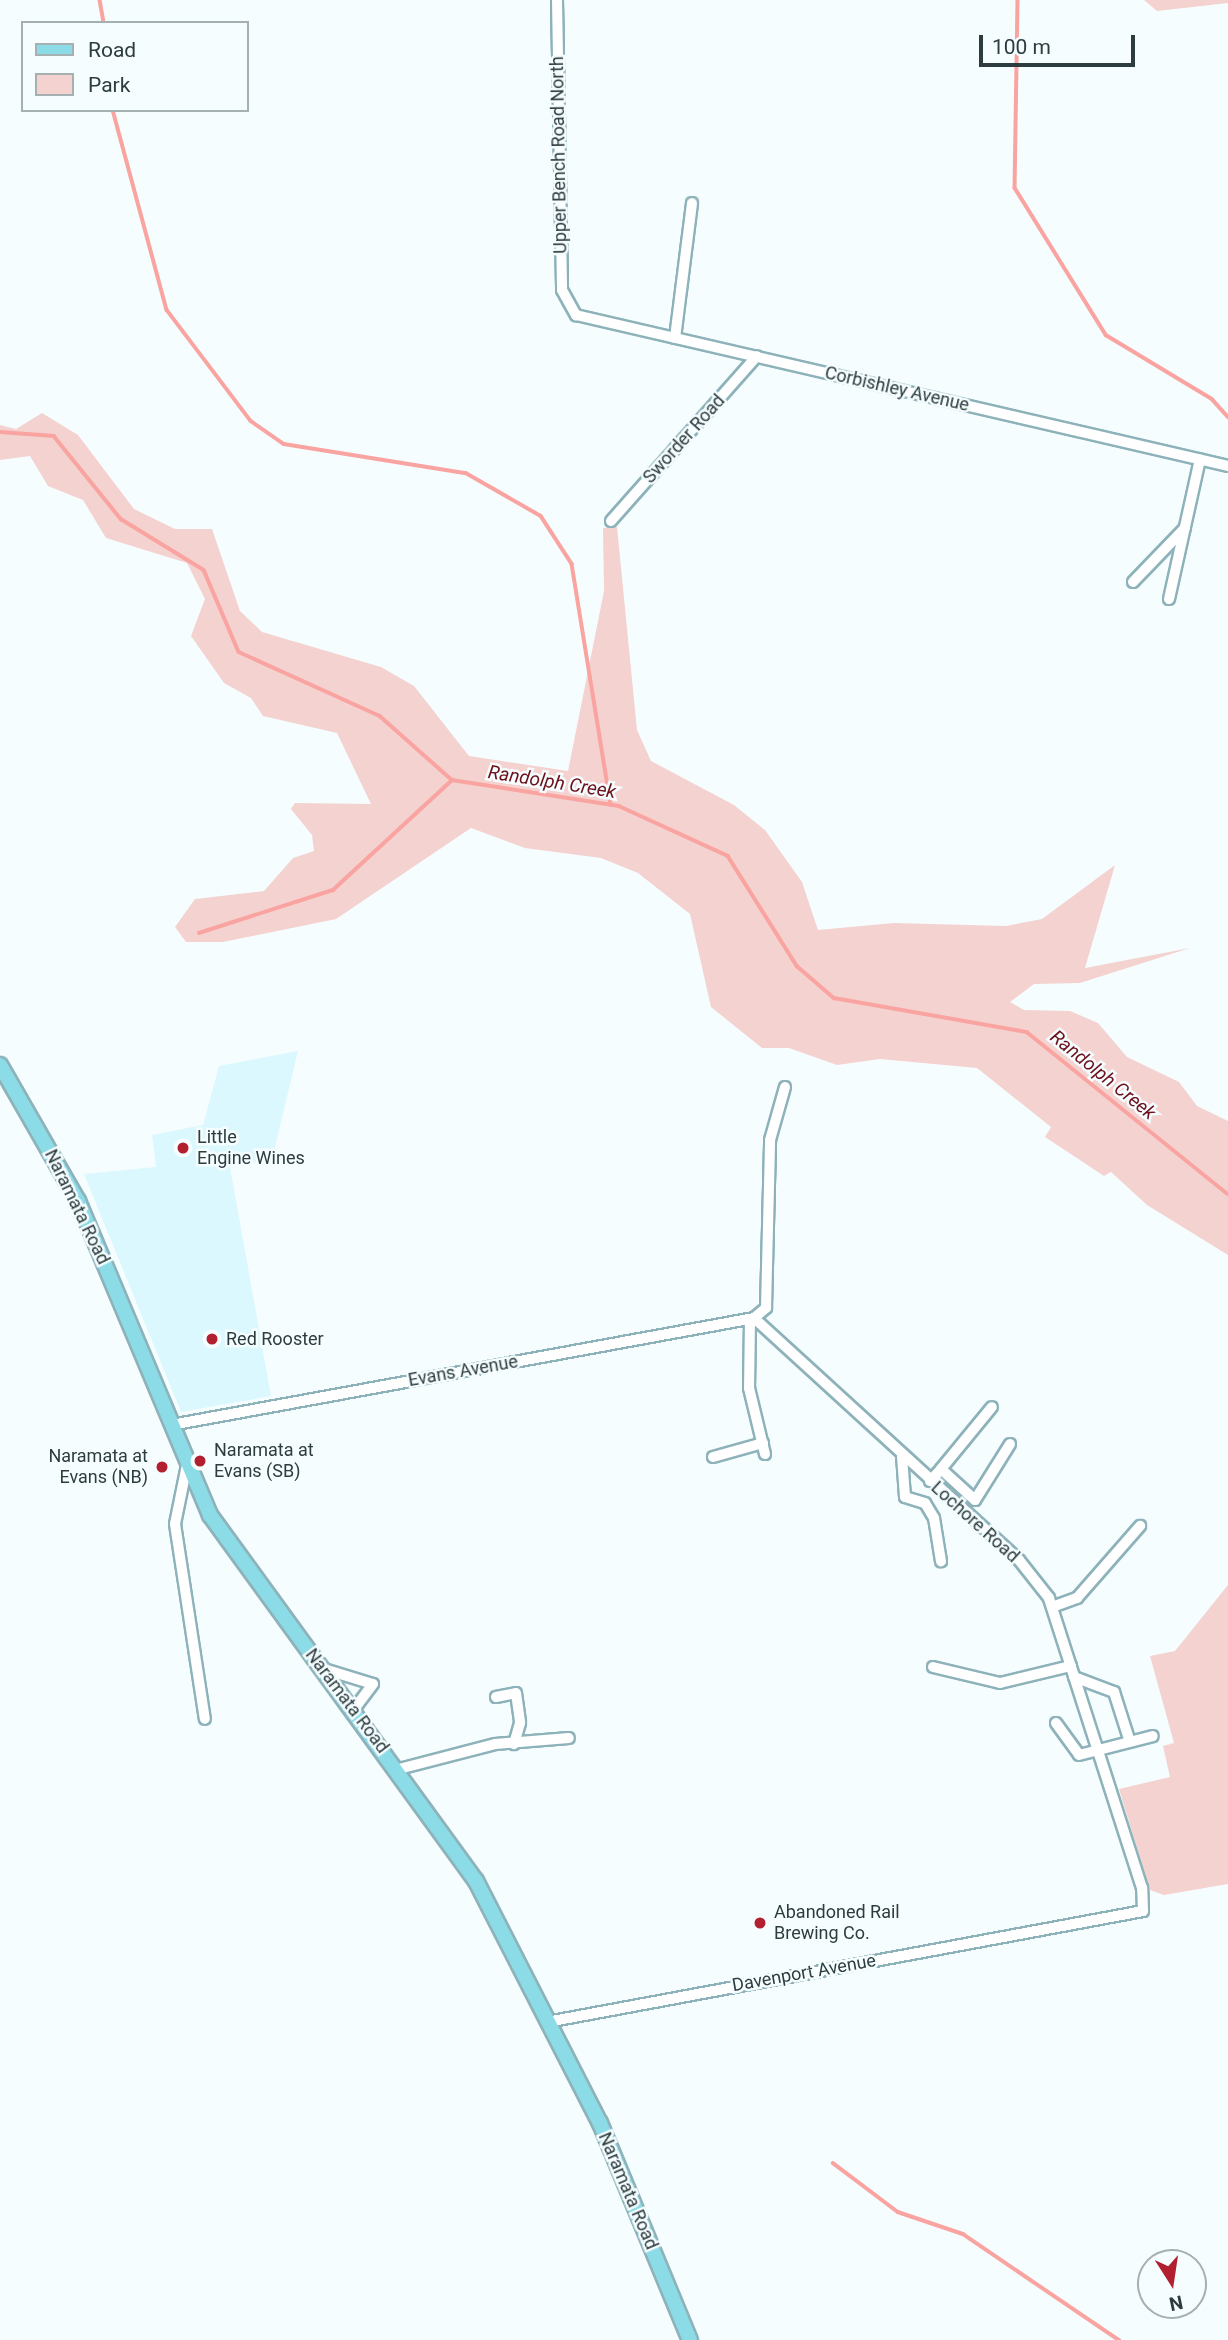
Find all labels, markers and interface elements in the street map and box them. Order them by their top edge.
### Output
legend [21,21,248,112]
scale bar [983,21,1139,65]
text: 100 m [992,35,1051,59]
text: Road [88,38,136,62]
street label: Upper Bench Road North [546,56,572,254]
text: Park [88,73,130,97]
street label: Corbishley Avenue [823,362,971,416]
street label: Sworder Road [639,390,729,488]
water label: Randolph Creek [486,761,618,803]
water label: Randolph Creek [1046,1026,1160,1124]
place label: Little Engine Wines [197,1127,305,1170]
marker: Little Engine Wines [175,1140,191,1156]
street label: Naramata Road [40,1146,114,1268]
place label: Red Rooster [226,1328,324,1350]
marker: Red Rooster [204,1331,220,1347]
street label: Evans Avenue [406,1351,520,1391]
place label: Naramata at Evans (SB) [214,1440,314,1482]
place label: Naramata at Evans (NB) [48,1446,148,1488]
marker: Naramata at Evans (SB) [192,1453,208,1469]
marker: Naramata at Evans (NB) [154,1459,170,1475]
street label: Lochore Road [927,1477,1023,1567]
street label: Naramata Road [301,1645,393,1757]
place label: Abandoned Rail Brewing Co. [774,1902,900,1944]
marker: Abandoned Rail Brewing Co. [752,1915,768,1931]
street label: Davenport Avenue [730,1950,878,1996]
street label: Naramata Road [594,2129,662,2253]
north arrow [1137,2249,1207,2319]
text: N [1167,2290,1185,2316]

